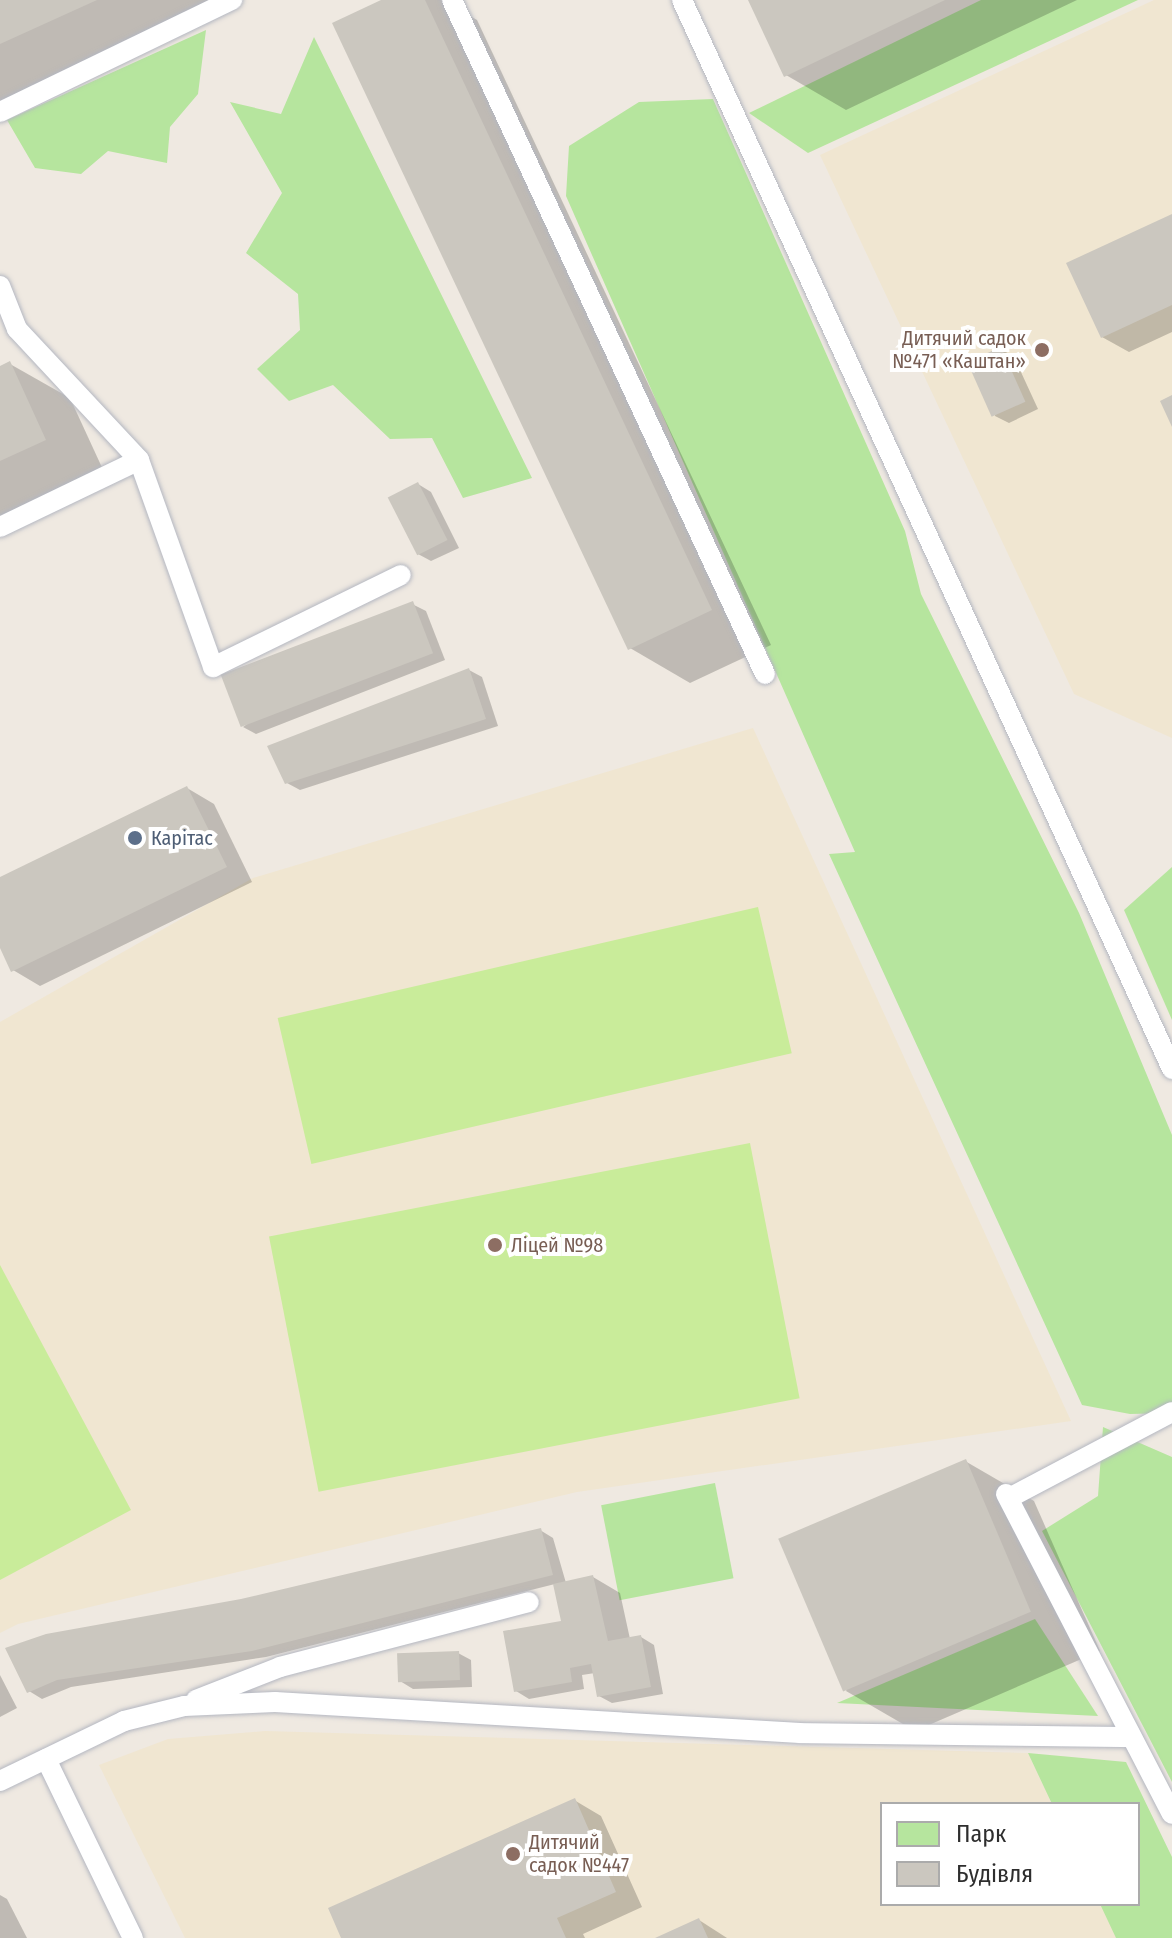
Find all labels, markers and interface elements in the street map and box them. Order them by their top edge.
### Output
place label: Дитячий садок №471 «Каштан» [892,326,1026,373]
marker: Дитячий садок №471 «Каштан» [1033,341,1051,359]
place label: Карітас [151,826,213,850]
marker: Карітас [126,829,144,847]
place label: Ліцей №98 [511,1233,603,1257]
marker: Ліцей №98 [486,1236,504,1254]
legend [880,1802,1140,1906]
text: Парк [956,1820,1006,1848]
place label: Дитячий садок №447 [529,1830,629,1877]
marker: Дитячий садок №447 [504,1845,522,1863]
text: Будівля [956,1860,1033,1888]

